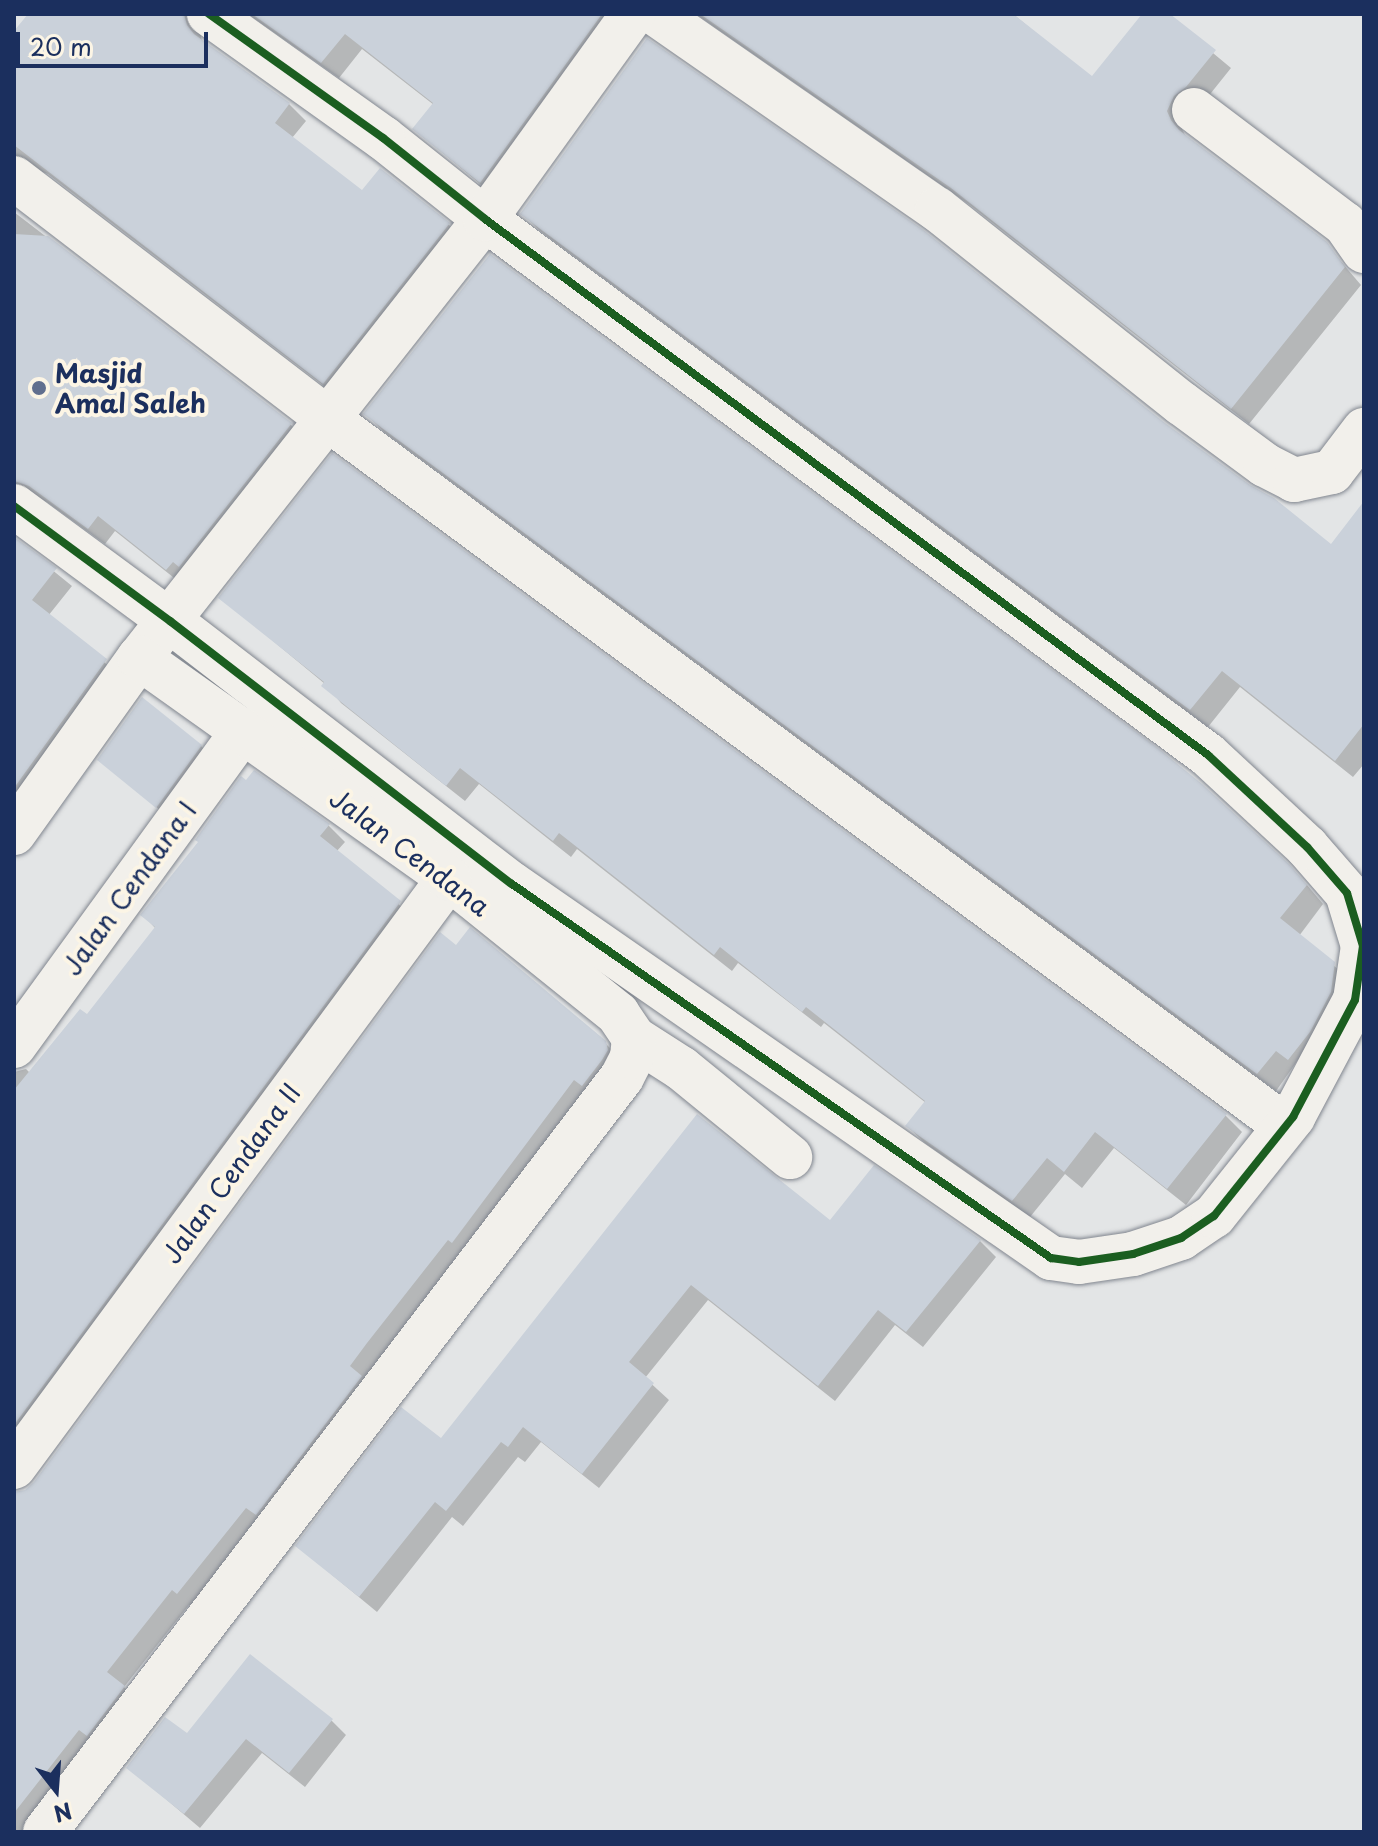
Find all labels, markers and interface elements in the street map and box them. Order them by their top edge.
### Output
scale bar [20,16,212,66]
text: 20 m [30,28,92,64]
place label: Masjid Amal Saleh [55,357,206,418]
marker: Masjid Amal Saleh [30,379,48,397]
street label: Jalan Cendana [324,782,496,922]
street label: Jalan Cendana I [55,794,203,982]
street label: Jalan Cendana II [155,1076,307,1270]
north arrow [16,1750,96,1830]
text: N [50,1795,76,1832]

